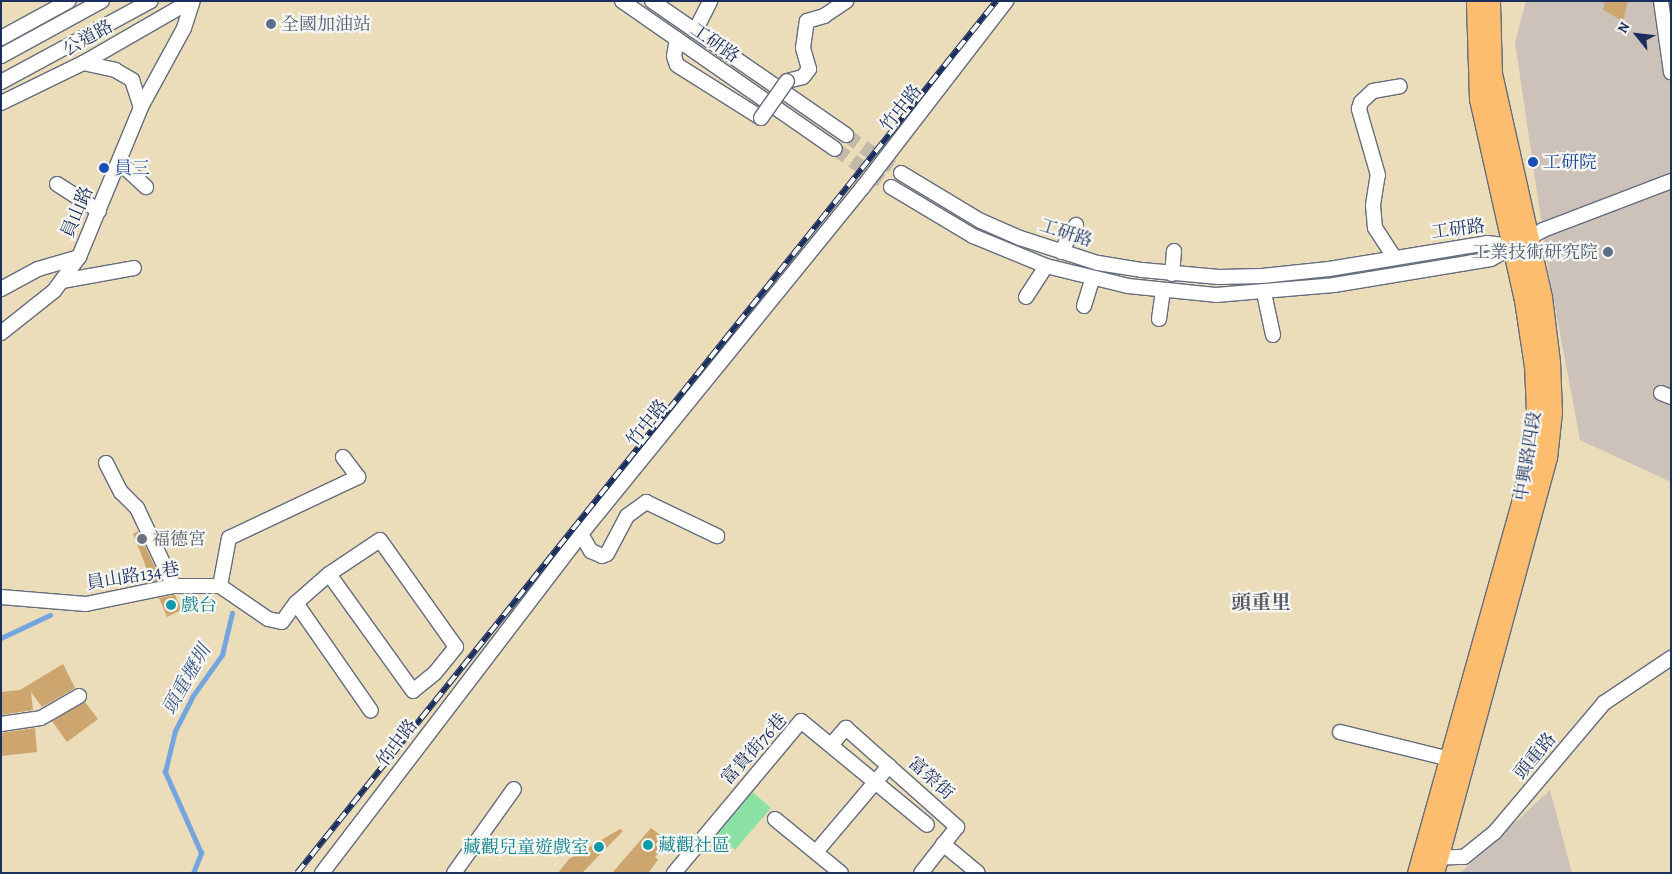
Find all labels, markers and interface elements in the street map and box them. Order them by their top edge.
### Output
north arrow [1612,10,1662,60]
place label: 全國加油站 [281,13,371,35]
street label: 公道路 [59,15,117,61]
marker: 全國加油站 [265,18,277,30]
text: N [1613,18,1634,37]
street label: 工研路 [687,19,743,67]
street label: 竹中路 [876,80,926,136]
place label: 工研院 [1543,151,1597,173]
marker: 工研院 [1527,156,1539,168]
place label: 員三 [114,157,150,179]
marker: 員三 [98,162,110,174]
street label: 員山路 [57,183,97,241]
street label: 工研路 [1037,214,1095,252]
street label: 工研路 [1430,215,1486,243]
place label: 工業技術研究院 [1472,241,1598,263]
marker: 工業技術研究院 [1602,246,1614,258]
street label: 竹中路 [622,395,672,451]
street label: 中興路四段 [1510,410,1546,502]
place label: 福德宮 [152,528,206,550]
marker: 福德宮 [136,533,148,545]
street label: 員山路134巷 [85,558,181,594]
district label: 頭重里 [1231,590,1291,614]
place label: 戲台 [181,594,217,616]
marker: 戲台 [165,599,177,611]
water label: 頭重壢圳 [158,641,216,719]
street label: 富貴街76巷 [717,709,791,789]
street label: 竹中路 [372,715,422,771]
street label: 頭重路 [1509,728,1561,784]
street label: 富榮街 [904,752,958,804]
place label: 藏觀社區 [658,834,730,856]
place label: 藏觀兒童遊戲室 [463,836,589,858]
marker: 藏觀社區 [642,839,654,851]
marker: 藏觀兒童遊戲室 [593,841,605,853]

